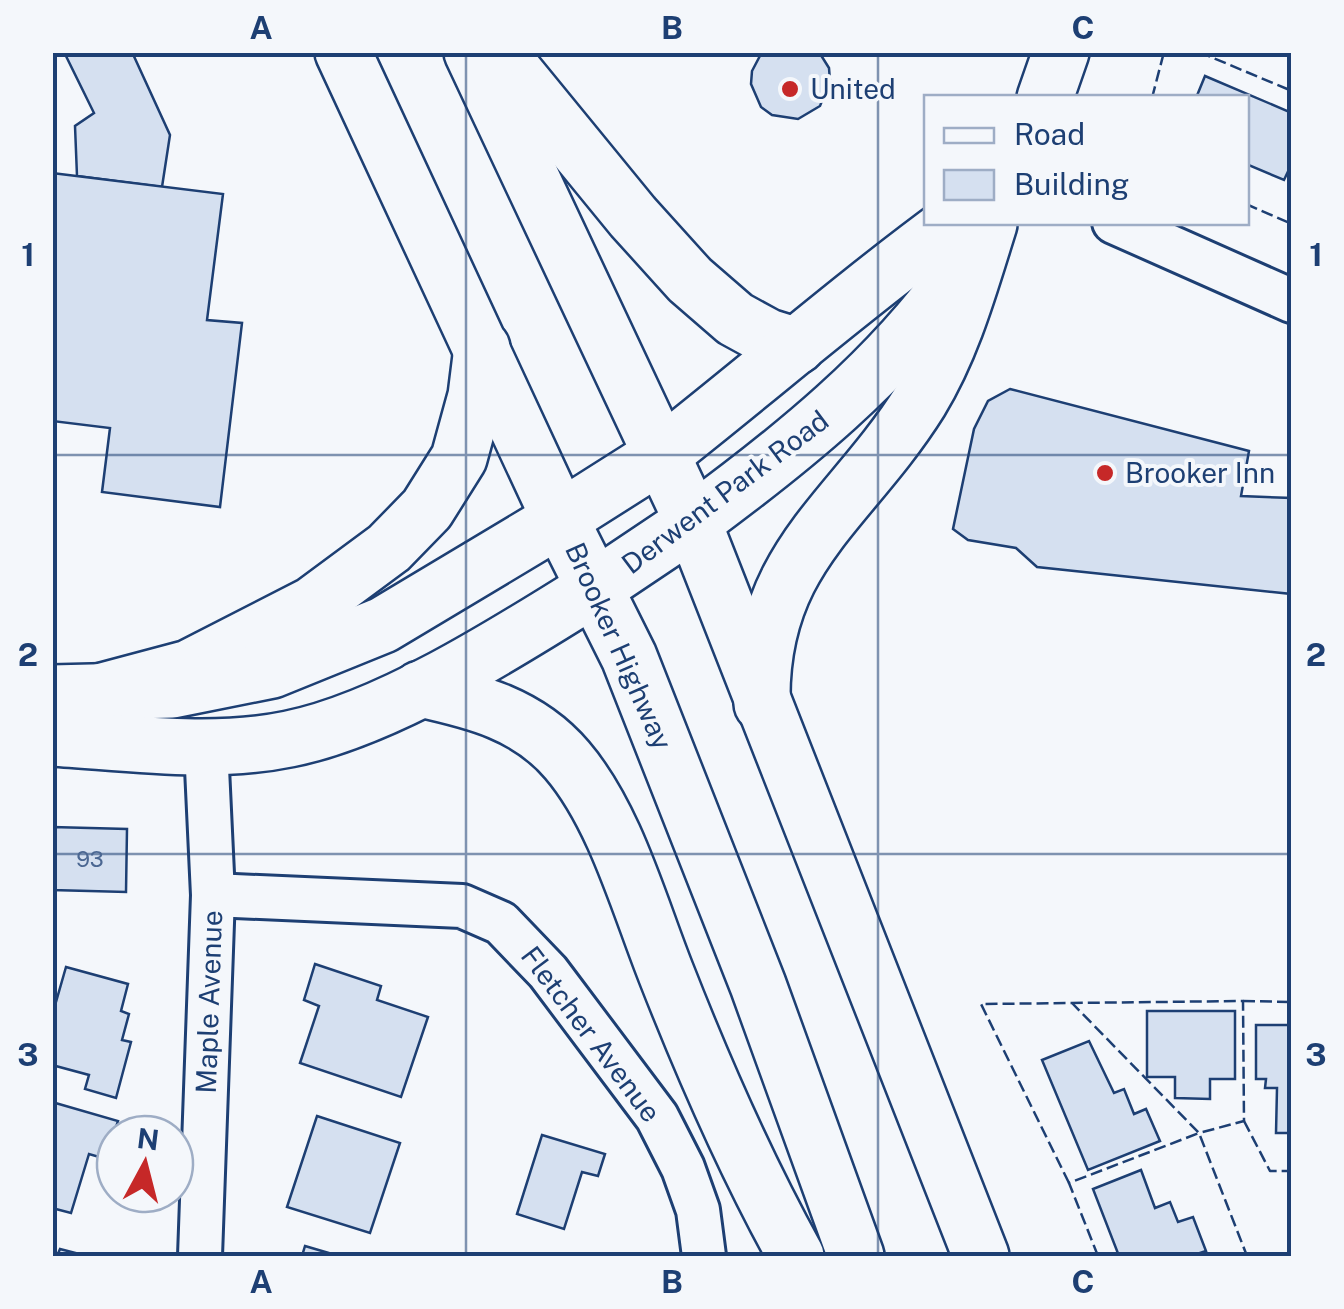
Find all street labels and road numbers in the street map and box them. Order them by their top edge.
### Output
street label: Derwent Park Road [615,403,834,580]
street label: Brooker Highway [559,537,680,754]
street label: Maple Avenue [189,910,228,1094]
street label: Fletcher Avenue [515,939,668,1128]

